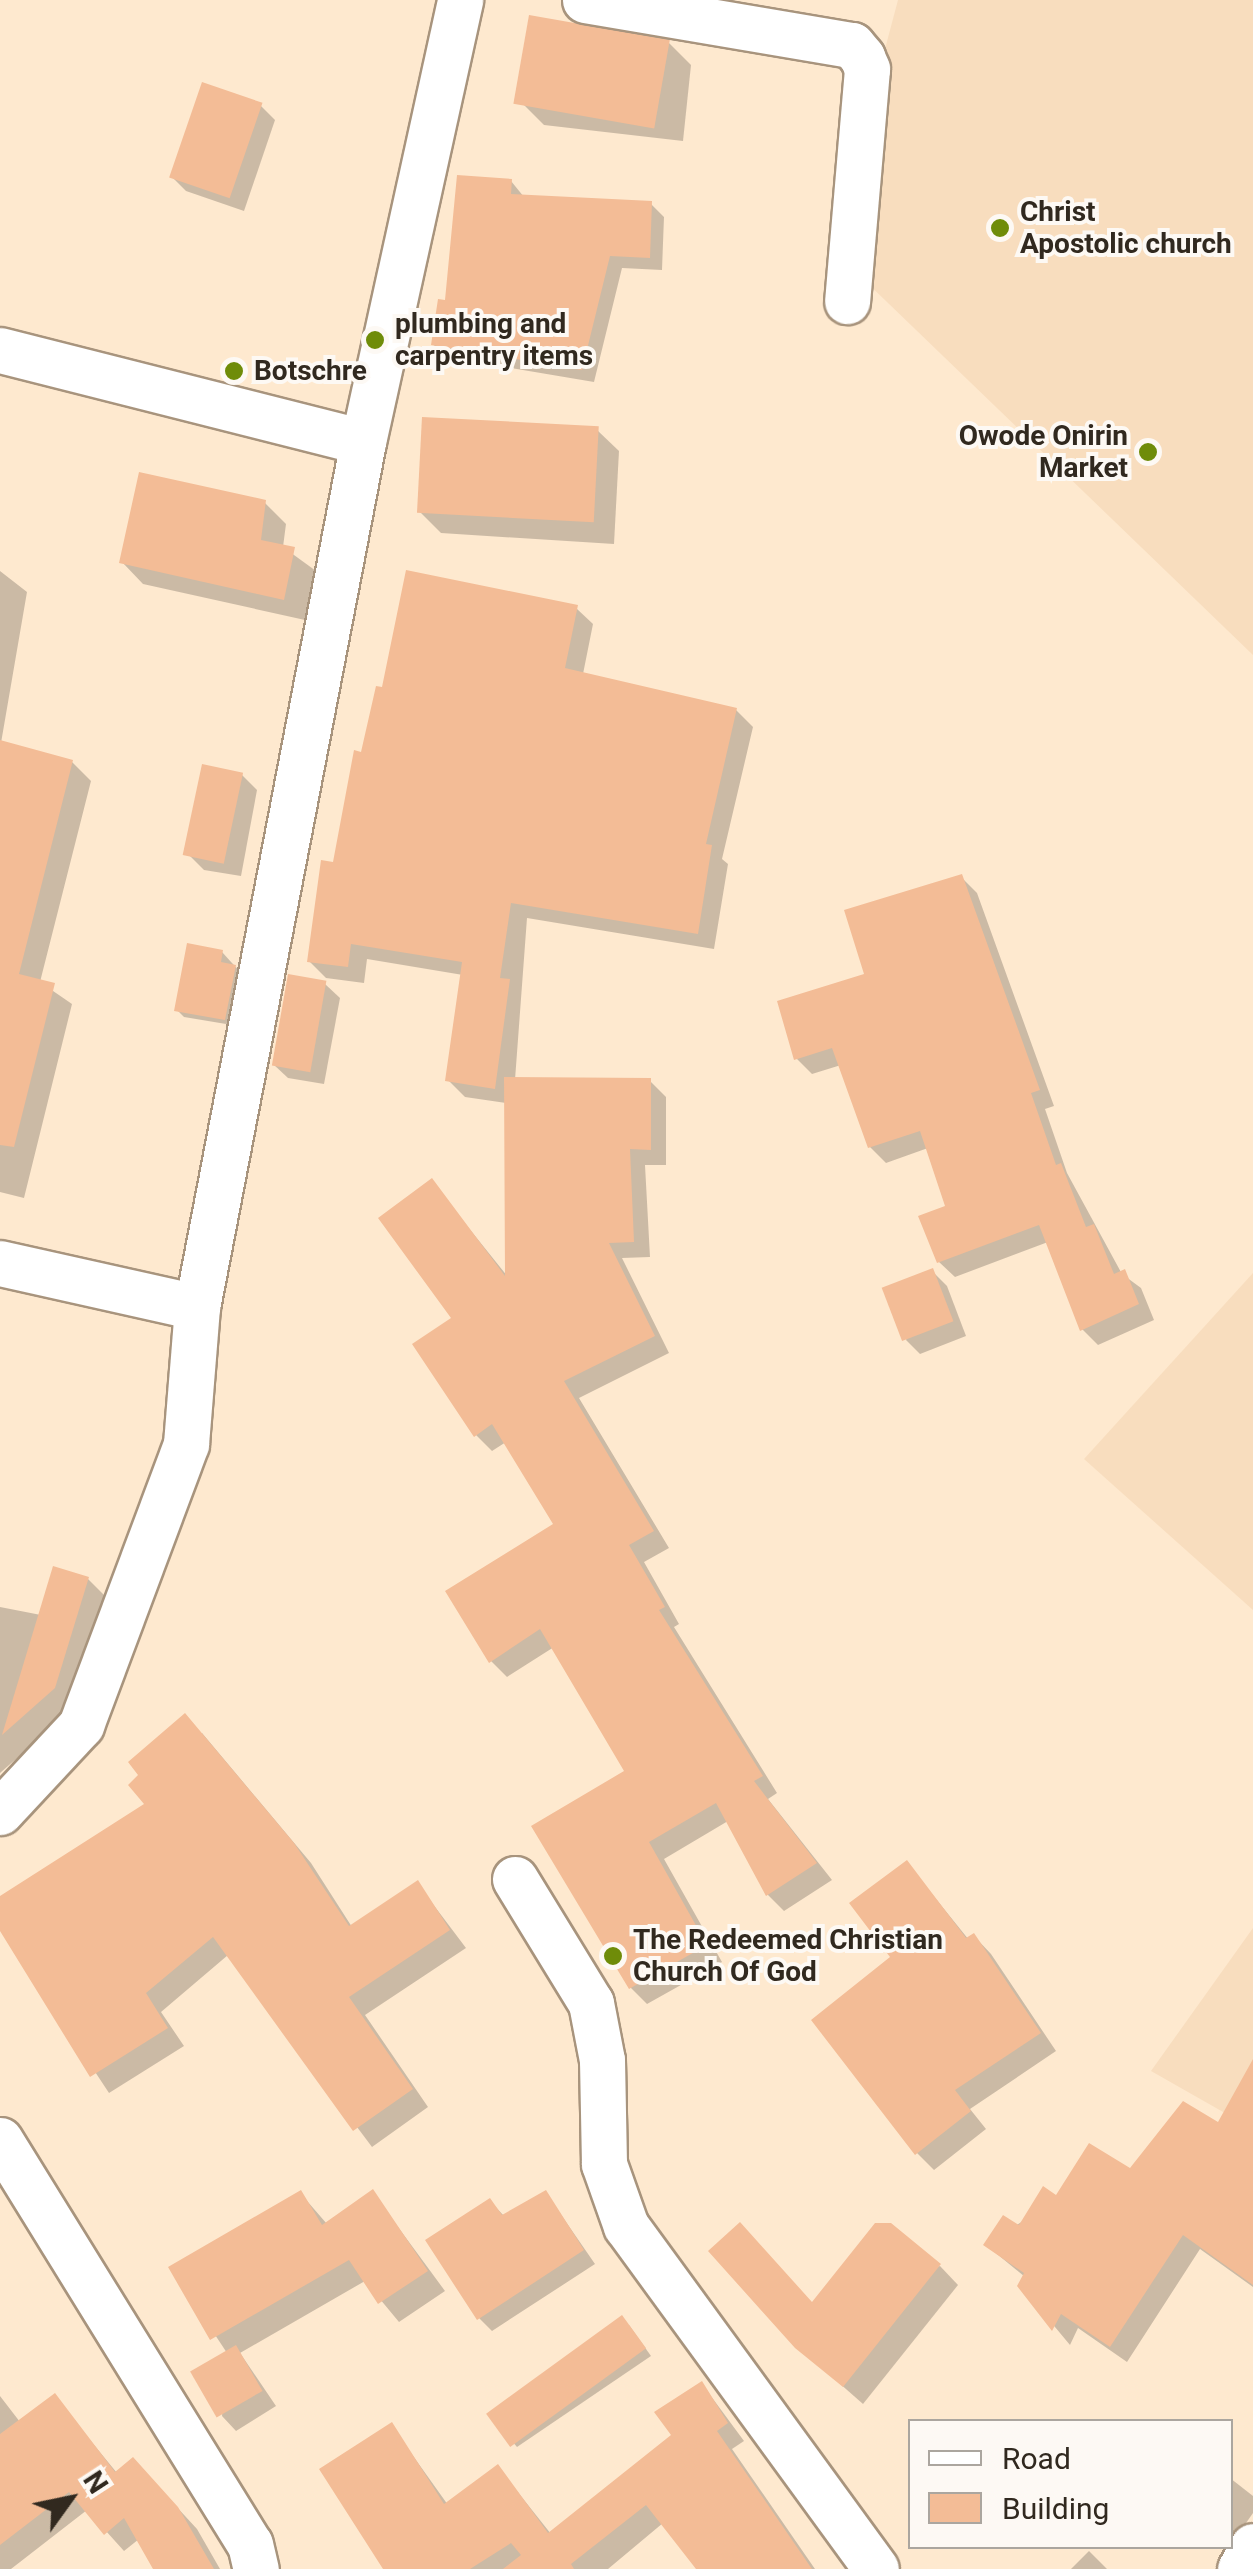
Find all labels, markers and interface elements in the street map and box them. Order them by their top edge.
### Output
place label: Christ Apostolic church [1020,195,1232,261]
marker: Christ Apostolic church [989,217,1011,239]
place label: plumbing and carpentry items [395,307,593,373]
marker: plumbing and carpentry items [364,329,386,351]
place label: Botschre [254,354,367,388]
marker: Botschre [223,360,245,382]
place label: Owode Onirin Market [959,419,1128,485]
marker: Owode Onirin Market [1137,441,1159,463]
place label: The Redeemed Christian Church Of God [633,1923,943,1989]
marker: The Redeemed Christian Church Of God [602,1945,624,1967]
legend [908,2419,1233,2549]
text: Road [1002,2441,1071,2476]
north arrow [20,2449,120,2549]
text: N [76,2465,115,2500]
text: Building [1002,2491,1109,2526]

